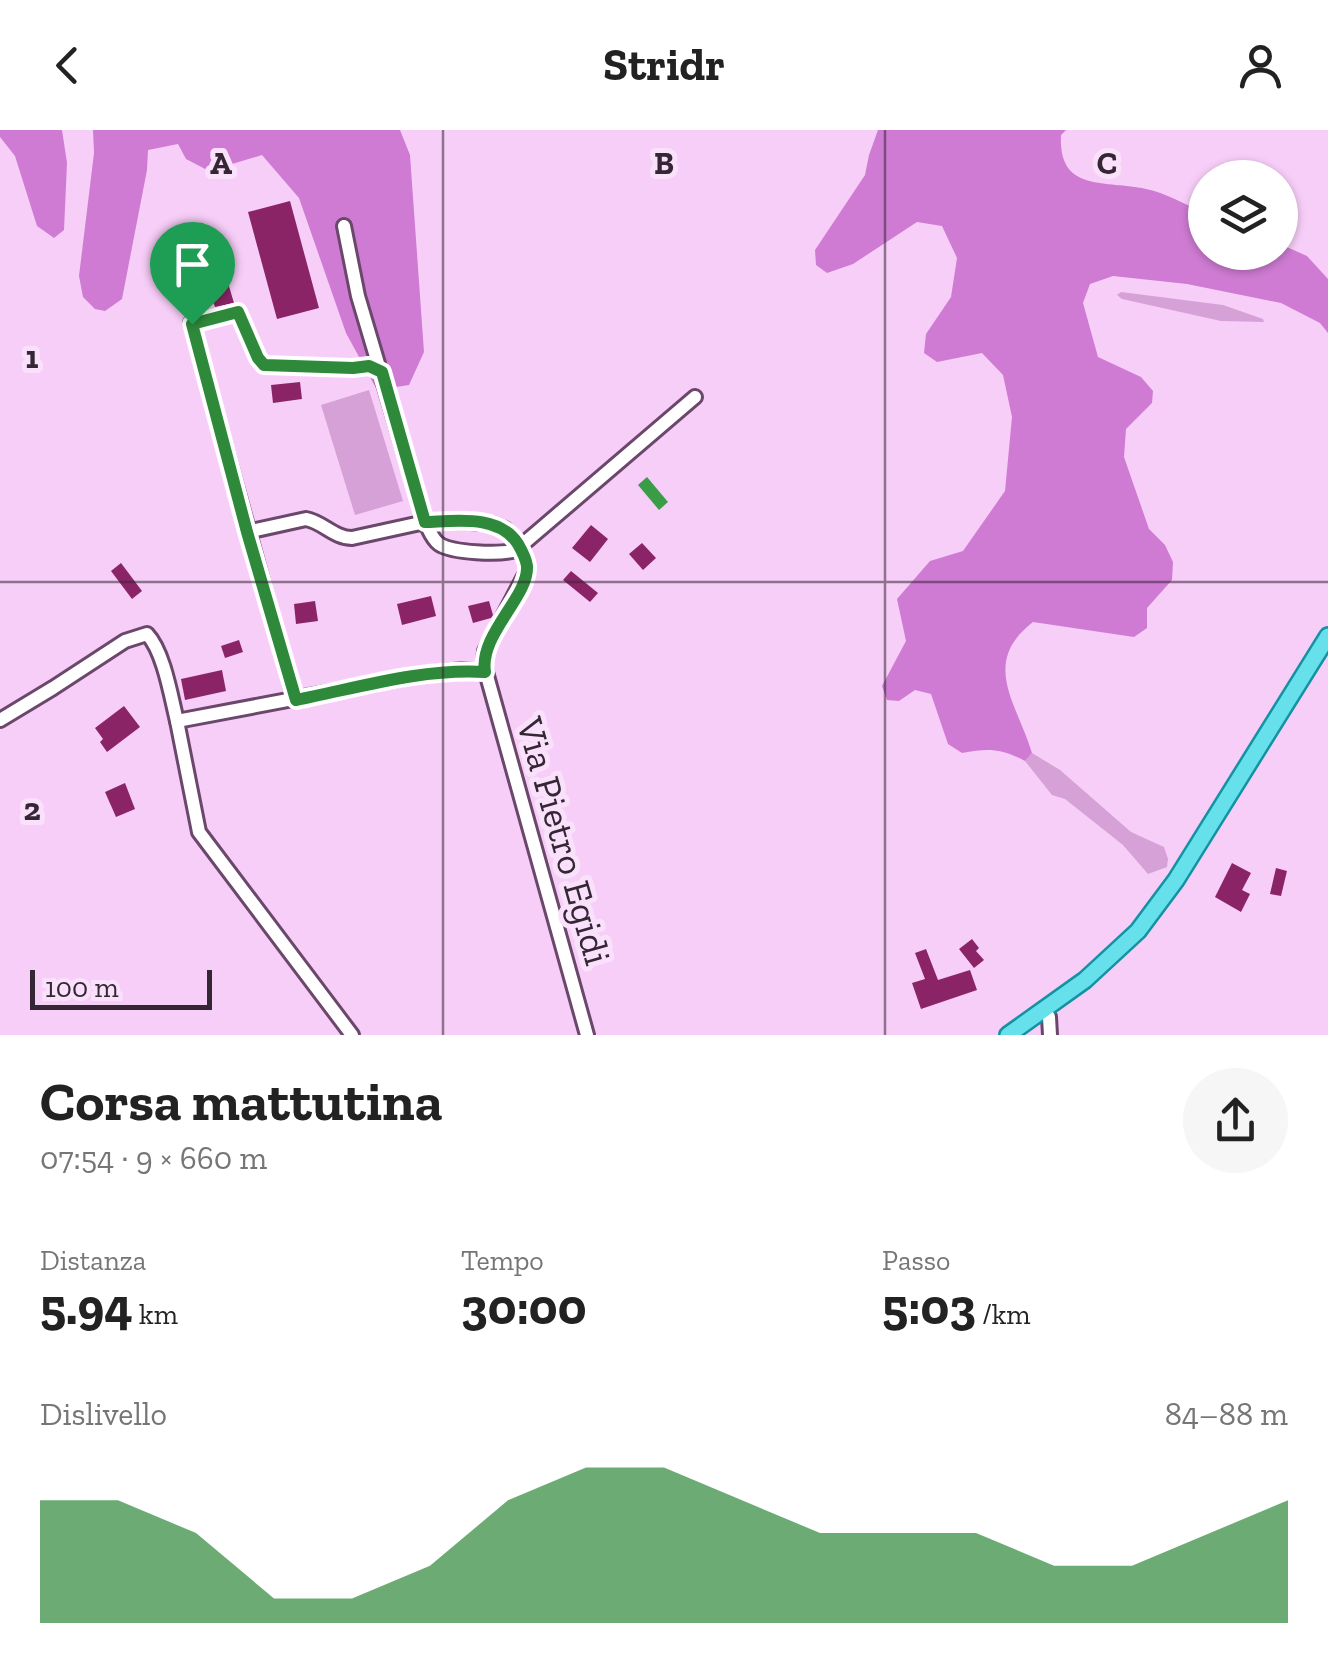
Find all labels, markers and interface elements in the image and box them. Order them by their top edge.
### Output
icon: back [40,38,95,93]
text: Stridr [603,38,725,92]
icon: person [1233,38,1288,93]
text: A [210,144,232,182]
text: B [654,144,674,182]
text: C [1097,144,1117,182]
map controls [1188,160,1298,270]
button: layers [1188,160,1298,270]
pin [150,222,235,325]
icon: arrive [165,237,220,292]
text: 1 [26,338,39,376]
street label: Via Pietro Egidi [506,711,621,970]
text: 2 [23,790,41,828]
scale bar [30,965,212,1010]
text: 100 m [45,971,119,1004]
text: Corsa mattutina [40,1068,443,1134]
button: share [1183,1068,1288,1173]
text: 07:54 · 9 × 660 m [40,1139,267,1177]
text: Distanza [40,1244,146,1277]
text: Tempo [461,1244,544,1277]
text: Passo [882,1244,950,1277]
text: 5.94 [40,1277,133,1337]
text: 30:00 [461,1277,586,1337]
text: 5:03 [882,1277,976,1337]
text: km [133,1298,178,1331]
text: /km [976,1298,1031,1331]
text: Dislivello [40,1395,167,1433]
text: 84–88 m [1165,1395,1288,1433]

